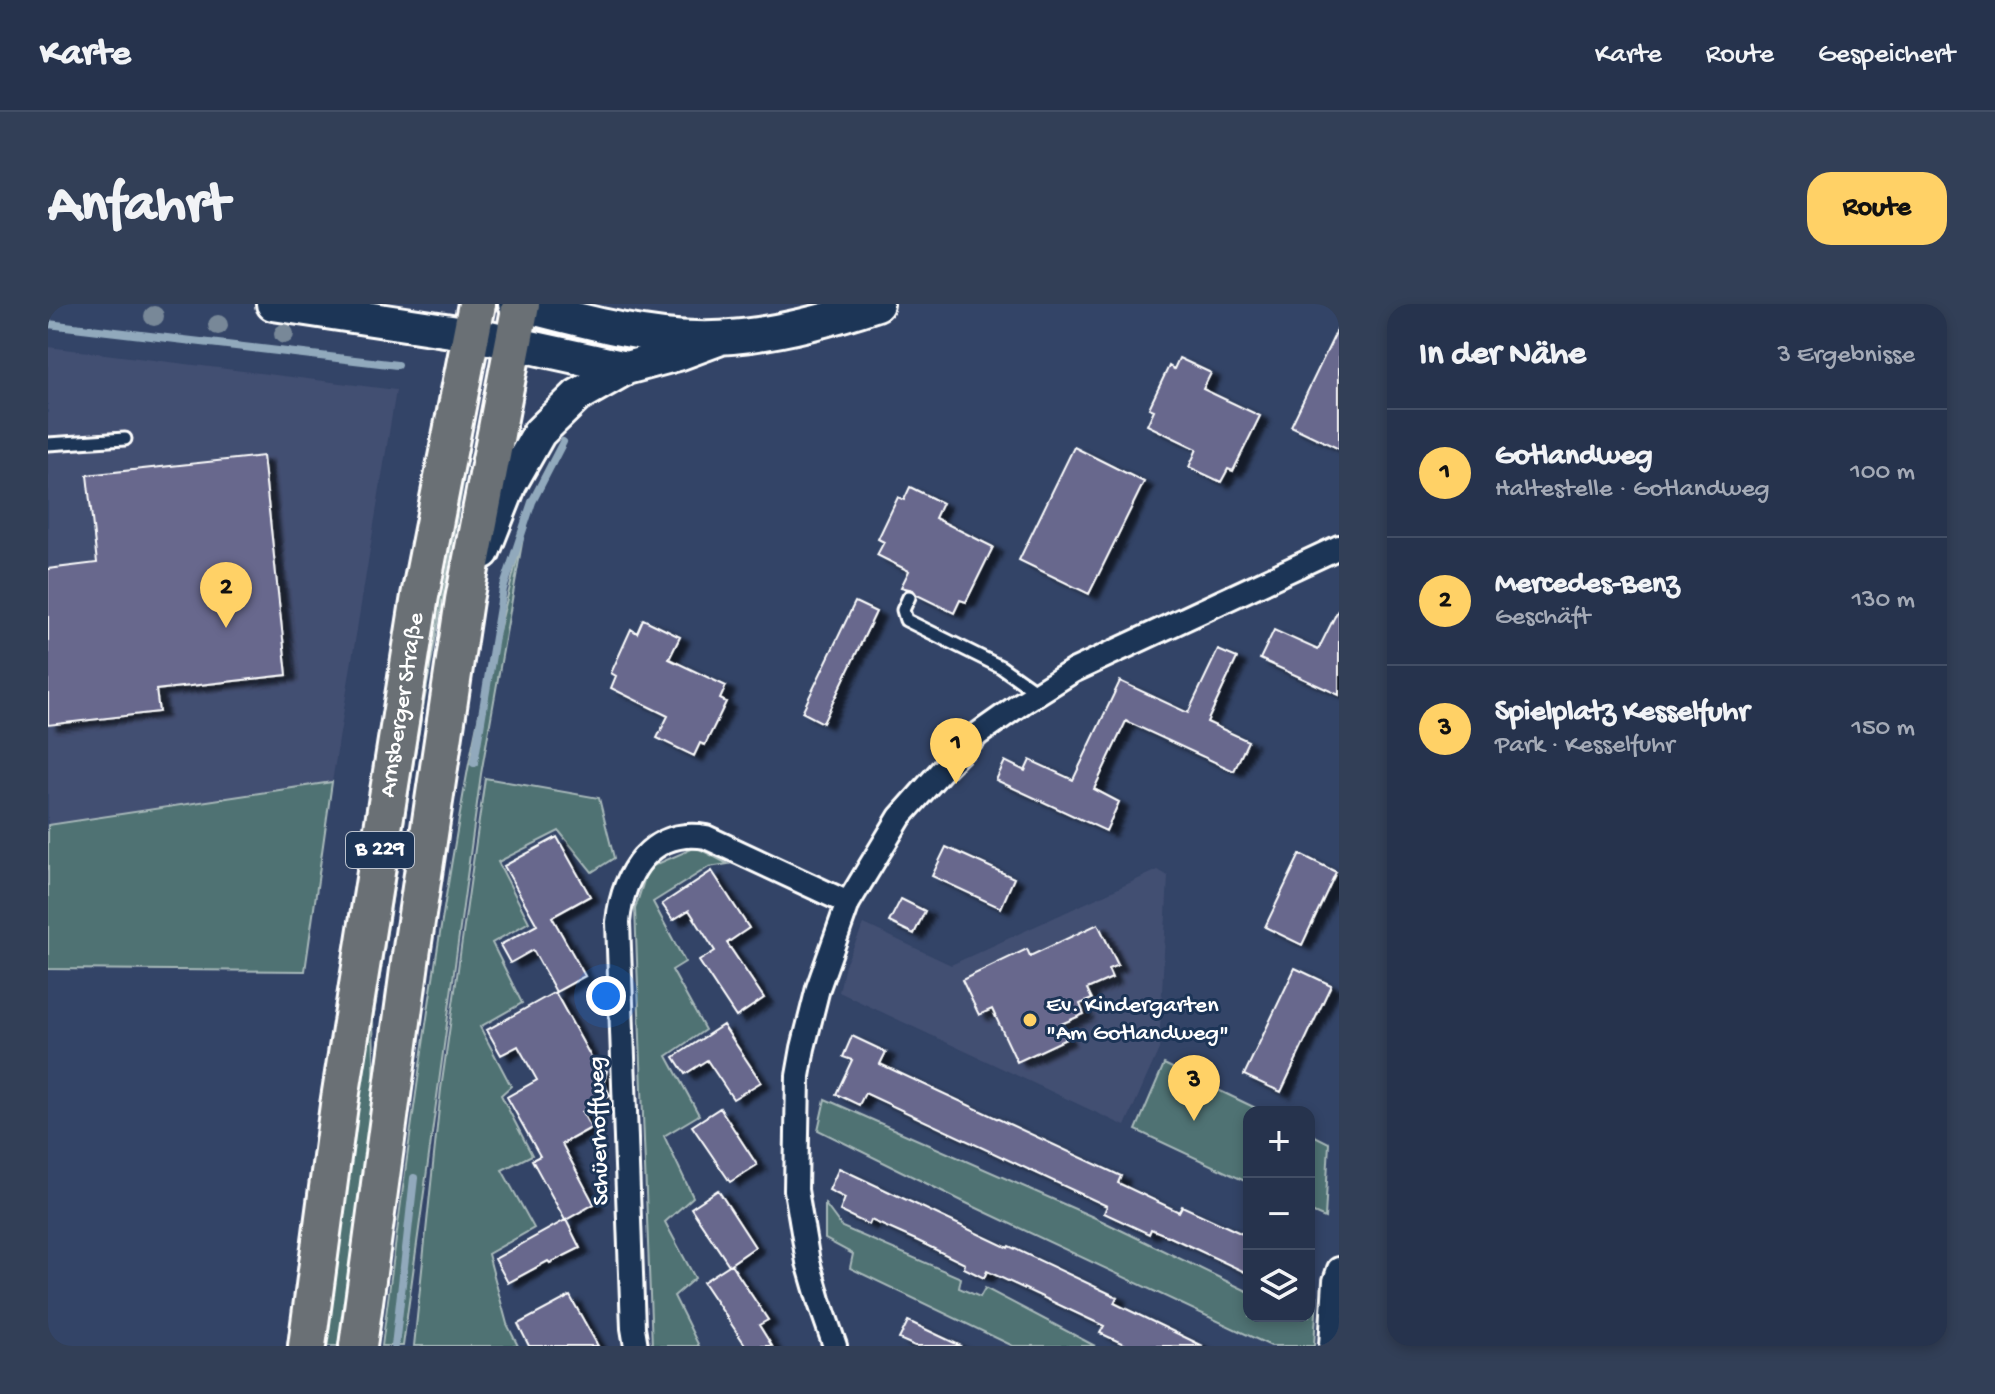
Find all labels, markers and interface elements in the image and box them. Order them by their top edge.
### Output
text: Karte [40,33,131,77]
text: Karte [1595,39,1662,72]
text: Route [1706,39,1774,72]
text: Gespeichert [1818,39,1955,72]
button: Route [1807,172,1947,245]
text: Anfahrt [48,175,229,241]
text: In der Nähe [1419,336,1586,376]
text: 3 Ergebnisse [1777,341,1915,372]
text: Gotlandweg [1495,440,1653,475]
text: 1 [1440,458,1450,489]
text: 100 m [1850,458,1915,489]
text: Haltestelle · Gotlandweg [1495,475,1770,506]
pin: 2 [200,562,252,628]
text: Mercedes-Benz [1495,568,1679,603]
text: 2 [1439,586,1451,617]
text: 130 m [1852,586,1915,617]
text: Geschäft [1495,603,1590,634]
street label: Arnsberger Straße [374,610,432,799]
text: Spielplatz Kesselfuhr [1495,696,1749,731]
text: 3 [1438,714,1452,745]
text: 150 m [1851,714,1915,745]
pin: 1 [930,718,982,784]
text: Park · Kesselfuhr [1495,731,1674,762]
road number: B 229 [346,832,414,868]
your location [586,976,626,1016]
place label: Ev. Kindergarten "Am Gotlandweg" [1046,992,1229,1049]
marker: Ev. Kindergarten "Am Gotlandweg" [1021,1011,1039,1029]
pin: 3 [1168,1055,1220,1121]
street label: Schüerhoffweg [583,1056,617,1206]
map controls [1243,1106,1315,1322]
button: + [1243,1106,1315,1178]
button: − [1243,1178,1315,1250]
button: layers [1243,1250,1315,1322]

